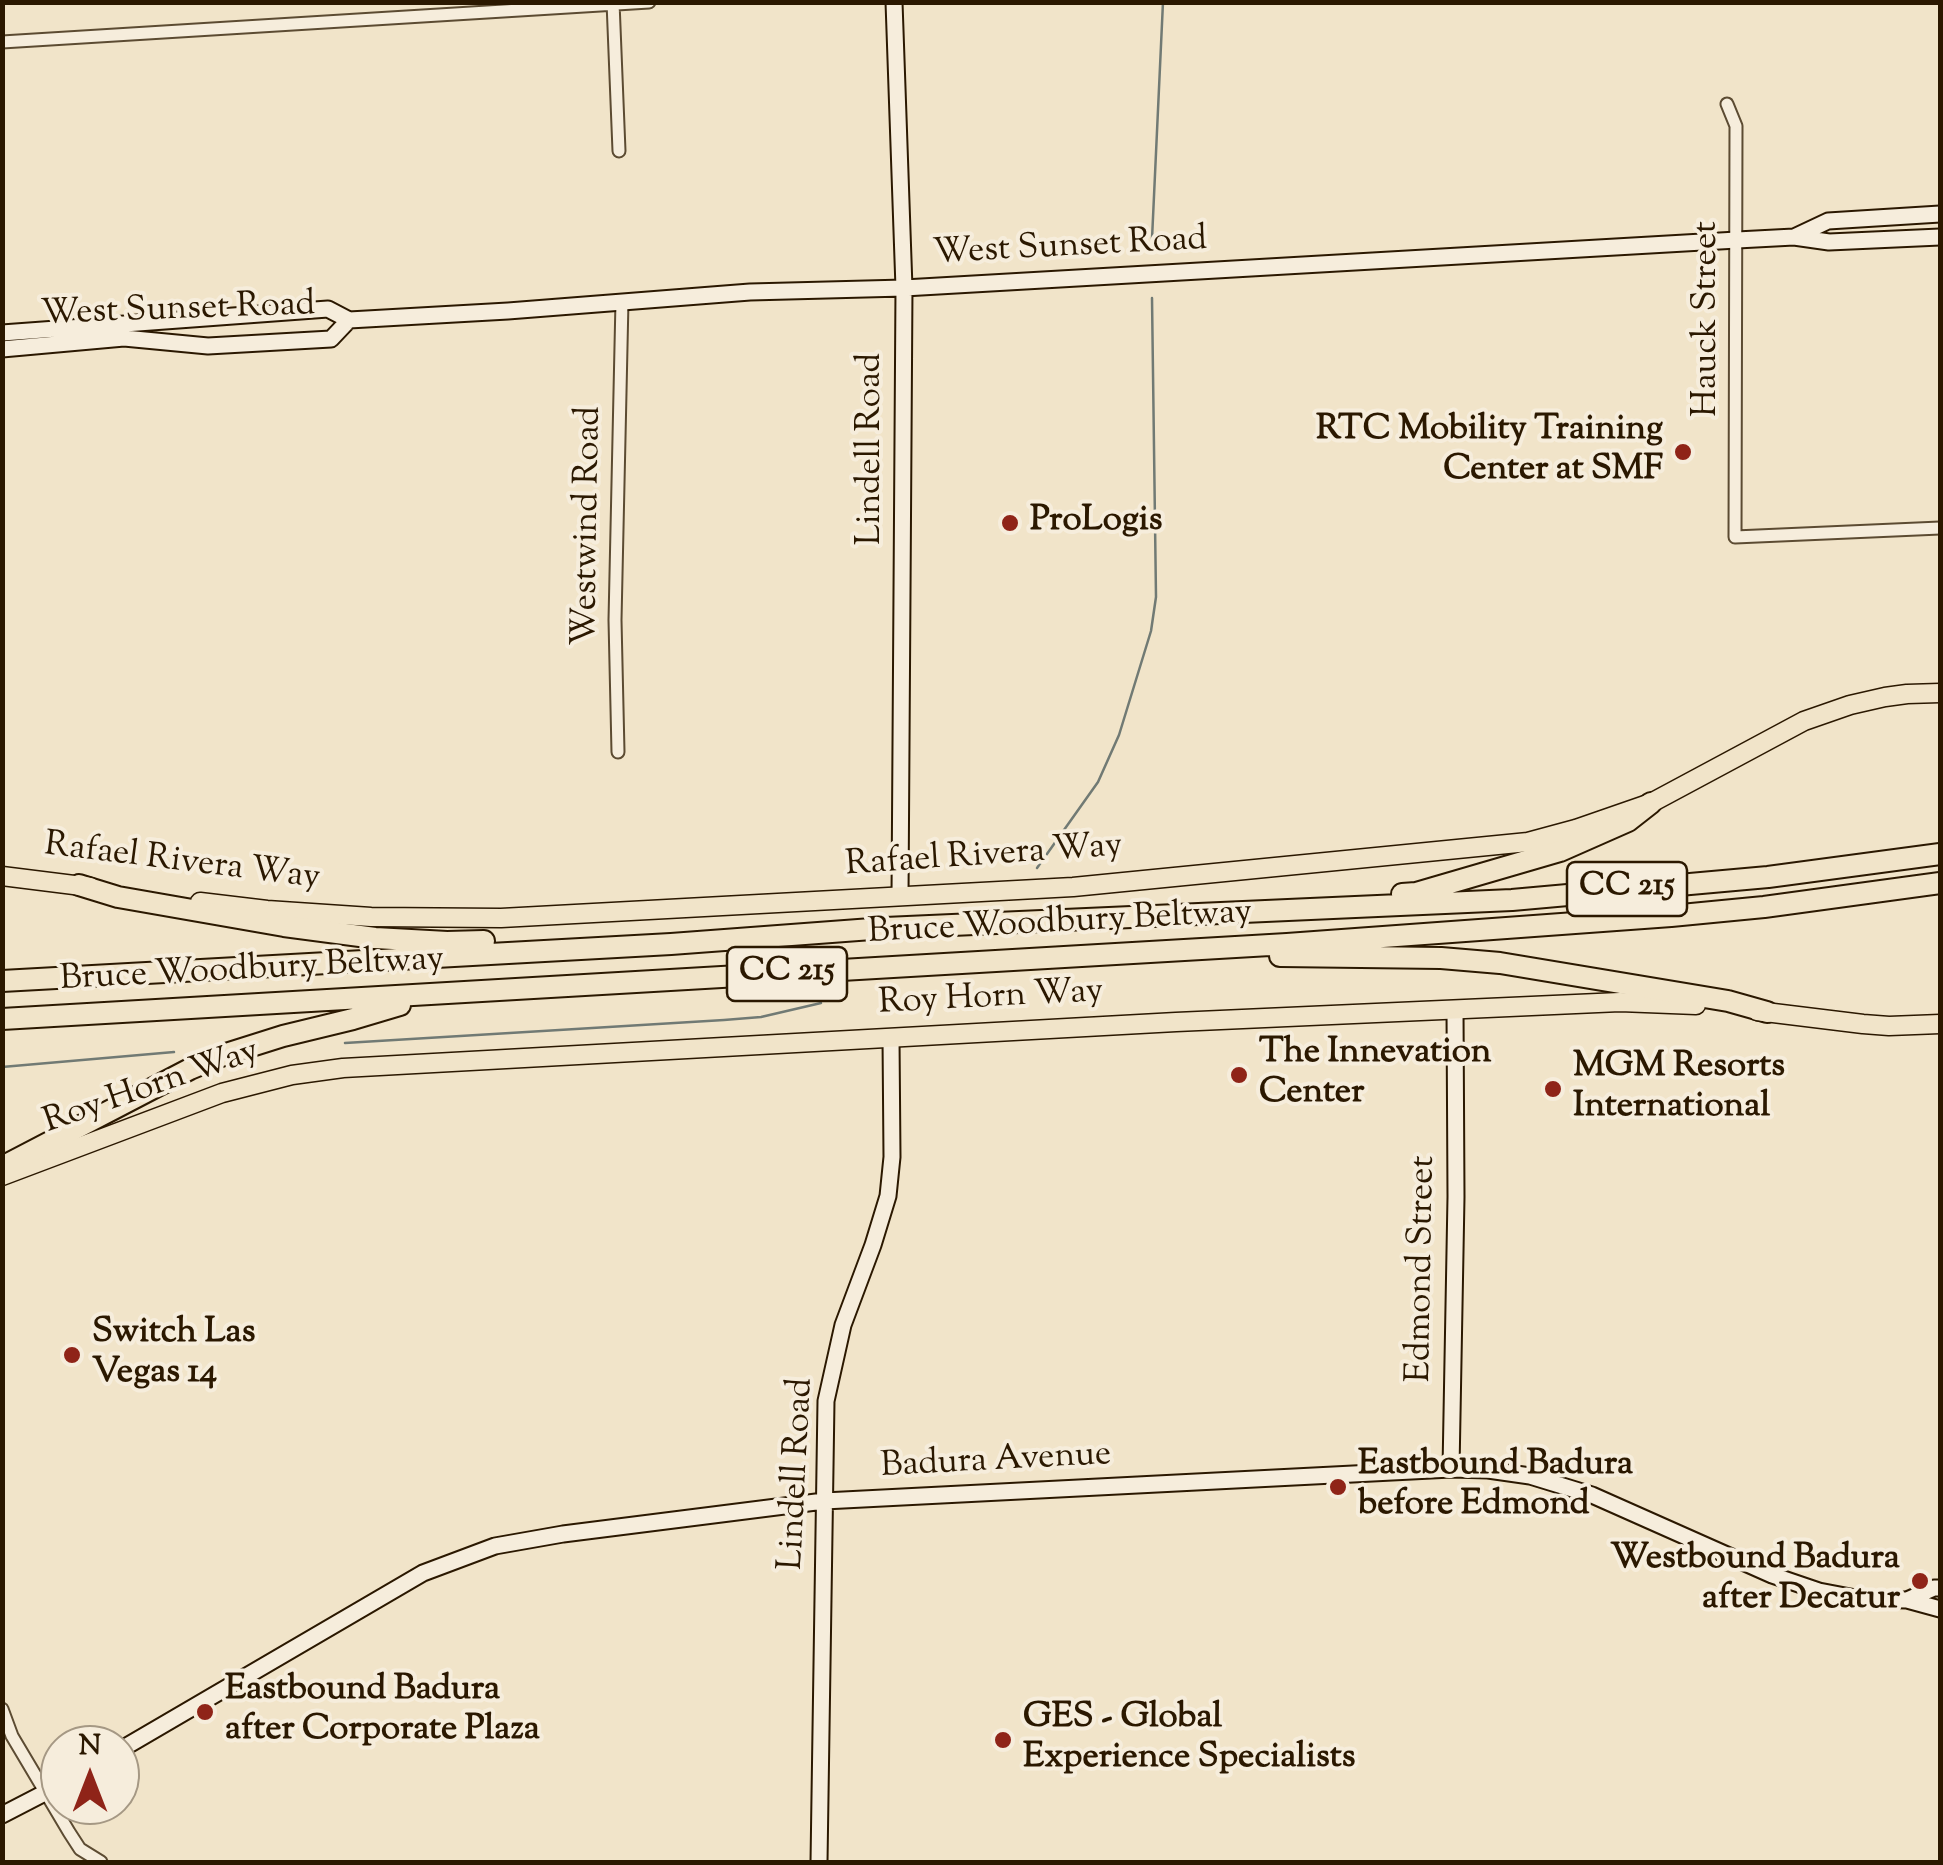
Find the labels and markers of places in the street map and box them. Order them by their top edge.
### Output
place label: RTC Mobility Training Center at SMF [1316,411,1663,493]
marker: RTC Mobility Training Center at SMF [1672,441,1694,463]
place label: ProLogis [1030,502,1163,544]
marker: ProLogis [999,512,1021,534]
place label: The Innevation Center [1259,1034,1492,1116]
place label: MGM Resorts International [1573,1048,1785,1130]
marker: The Innevation Center [1228,1064,1250,1086]
marker: MGM Resorts International [1542,1078,1564,1100]
place label: Switch Las Vegas 14 [92,1314,255,1396]
marker: Switch Las Vegas 14 [61,1344,83,1366]
place label: Eastbound Badura before Edmond [1358,1446,1633,1528]
marker: Eastbound Badura before Edmond [1327,1476,1349,1498]
place label: Westbound Badura after Decatur [1610,1540,1900,1622]
marker: Westbound Badura after Decatur [1909,1570,1931,1592]
place label: Eastbound Badura after Corporate Plaza [225,1671,540,1753]
place label: GES - Global Experience Specialists [1023,1699,1355,1781]
marker: Eastbound Badura after Corporate Plaza [194,1701,216,1723]
marker: GES - Global Experience Specialists [992,1729,1014,1751]

